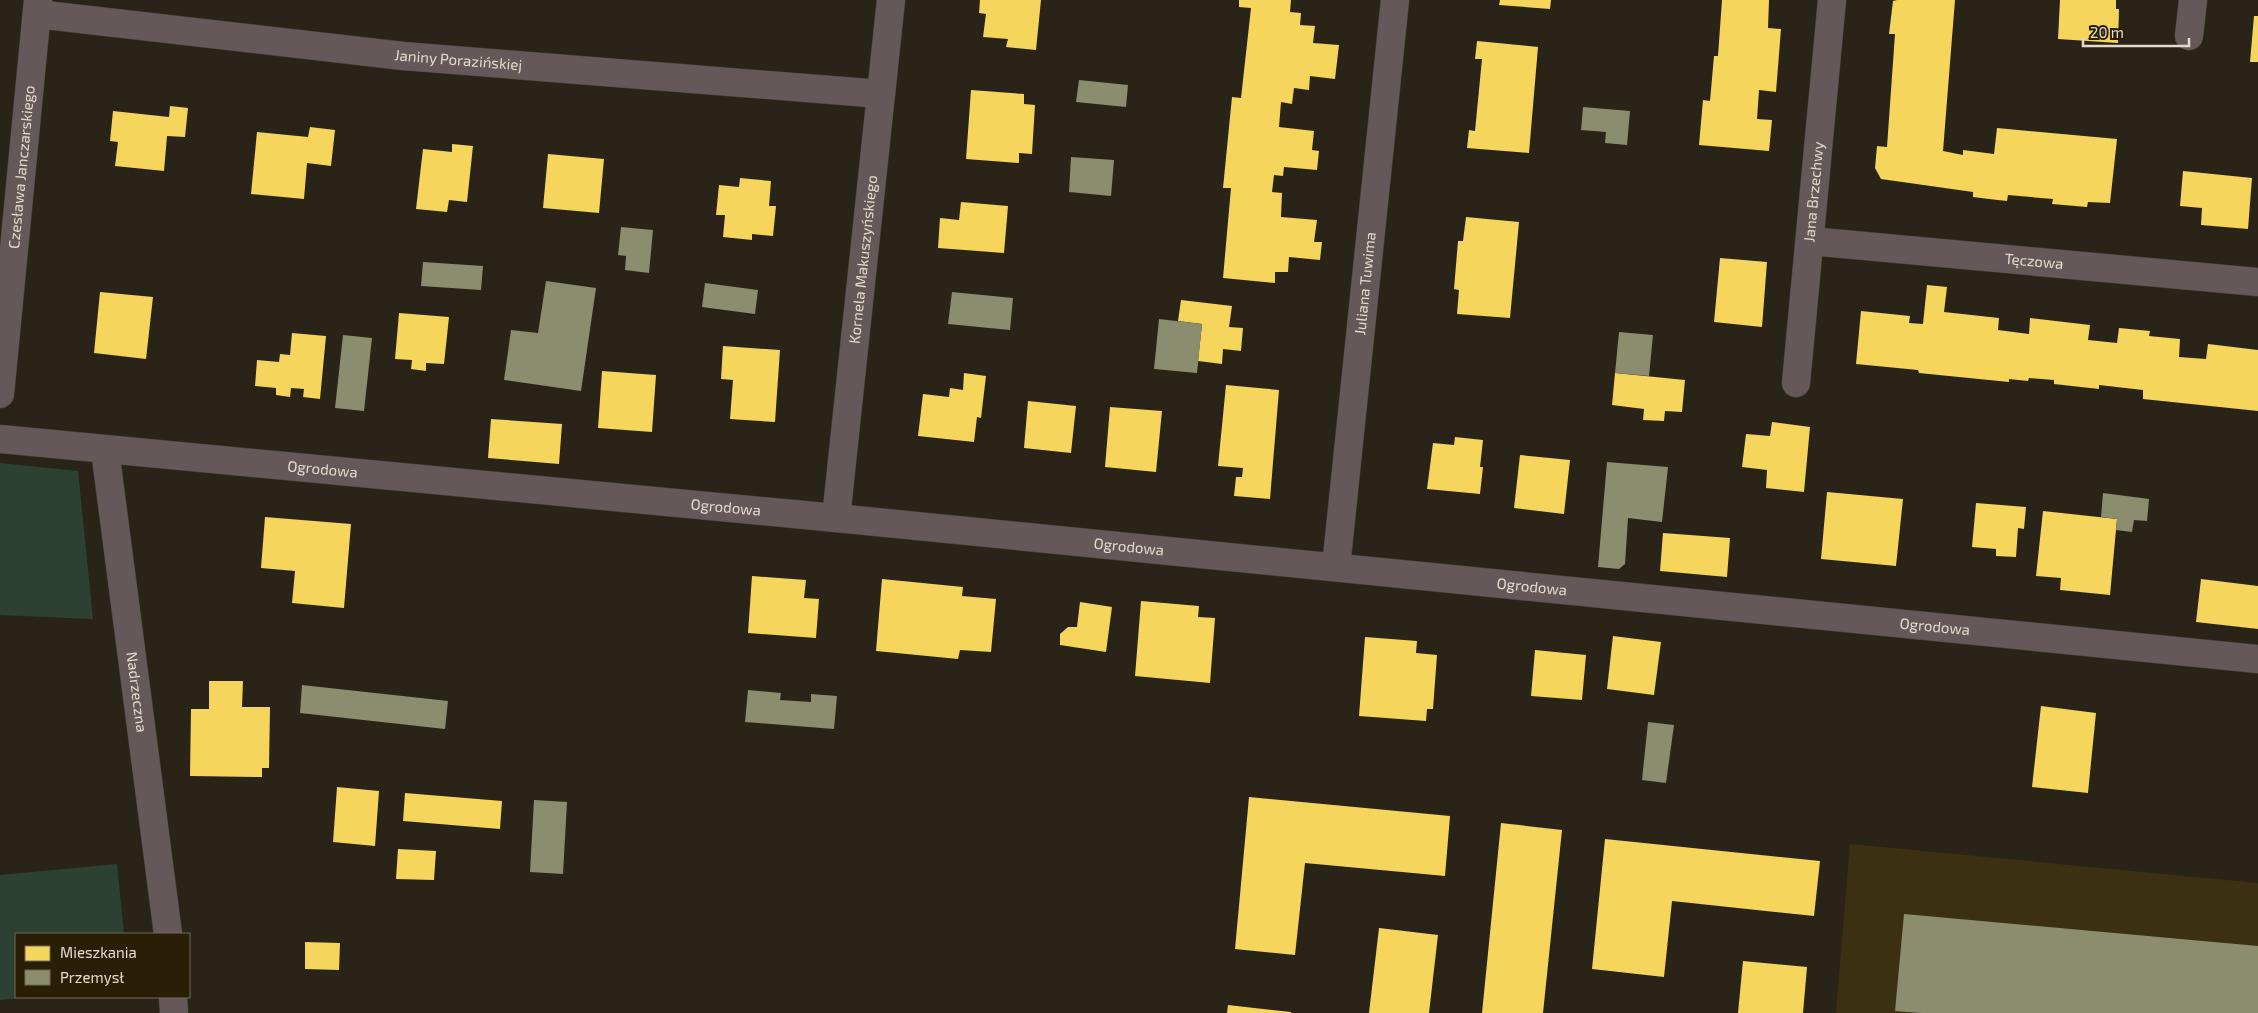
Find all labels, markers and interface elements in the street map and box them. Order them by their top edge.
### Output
scale bar [2083,15,2189,47]
text: 20 m [2090,23,2124,41]
street label: Janiny Porazińskiej [394,45,523,74]
street label: Czesława Janczarskiego [4,85,38,249]
street label: Jana Brzechwy [1799,141,1827,243]
street label: Kornela Makuszyńskiego [845,174,880,345]
street label: Juliana Tuwima [1350,231,1379,336]
street label: Tęczowa [2004,249,2064,272]
street label: Ogrodowa [287,456,359,481]
street label: Ogrodowa [690,494,762,519]
street label: Ogrodowa [1093,534,1165,558]
street label: Ogrodowa [1496,574,1568,598]
street label: Ogrodowa [1899,614,1971,638]
street label: Nadrzeczna [123,650,152,733]
legend [15,933,190,998]
text: Mieszkania [60,943,137,961]
text: Przemysł [60,968,124,986]

